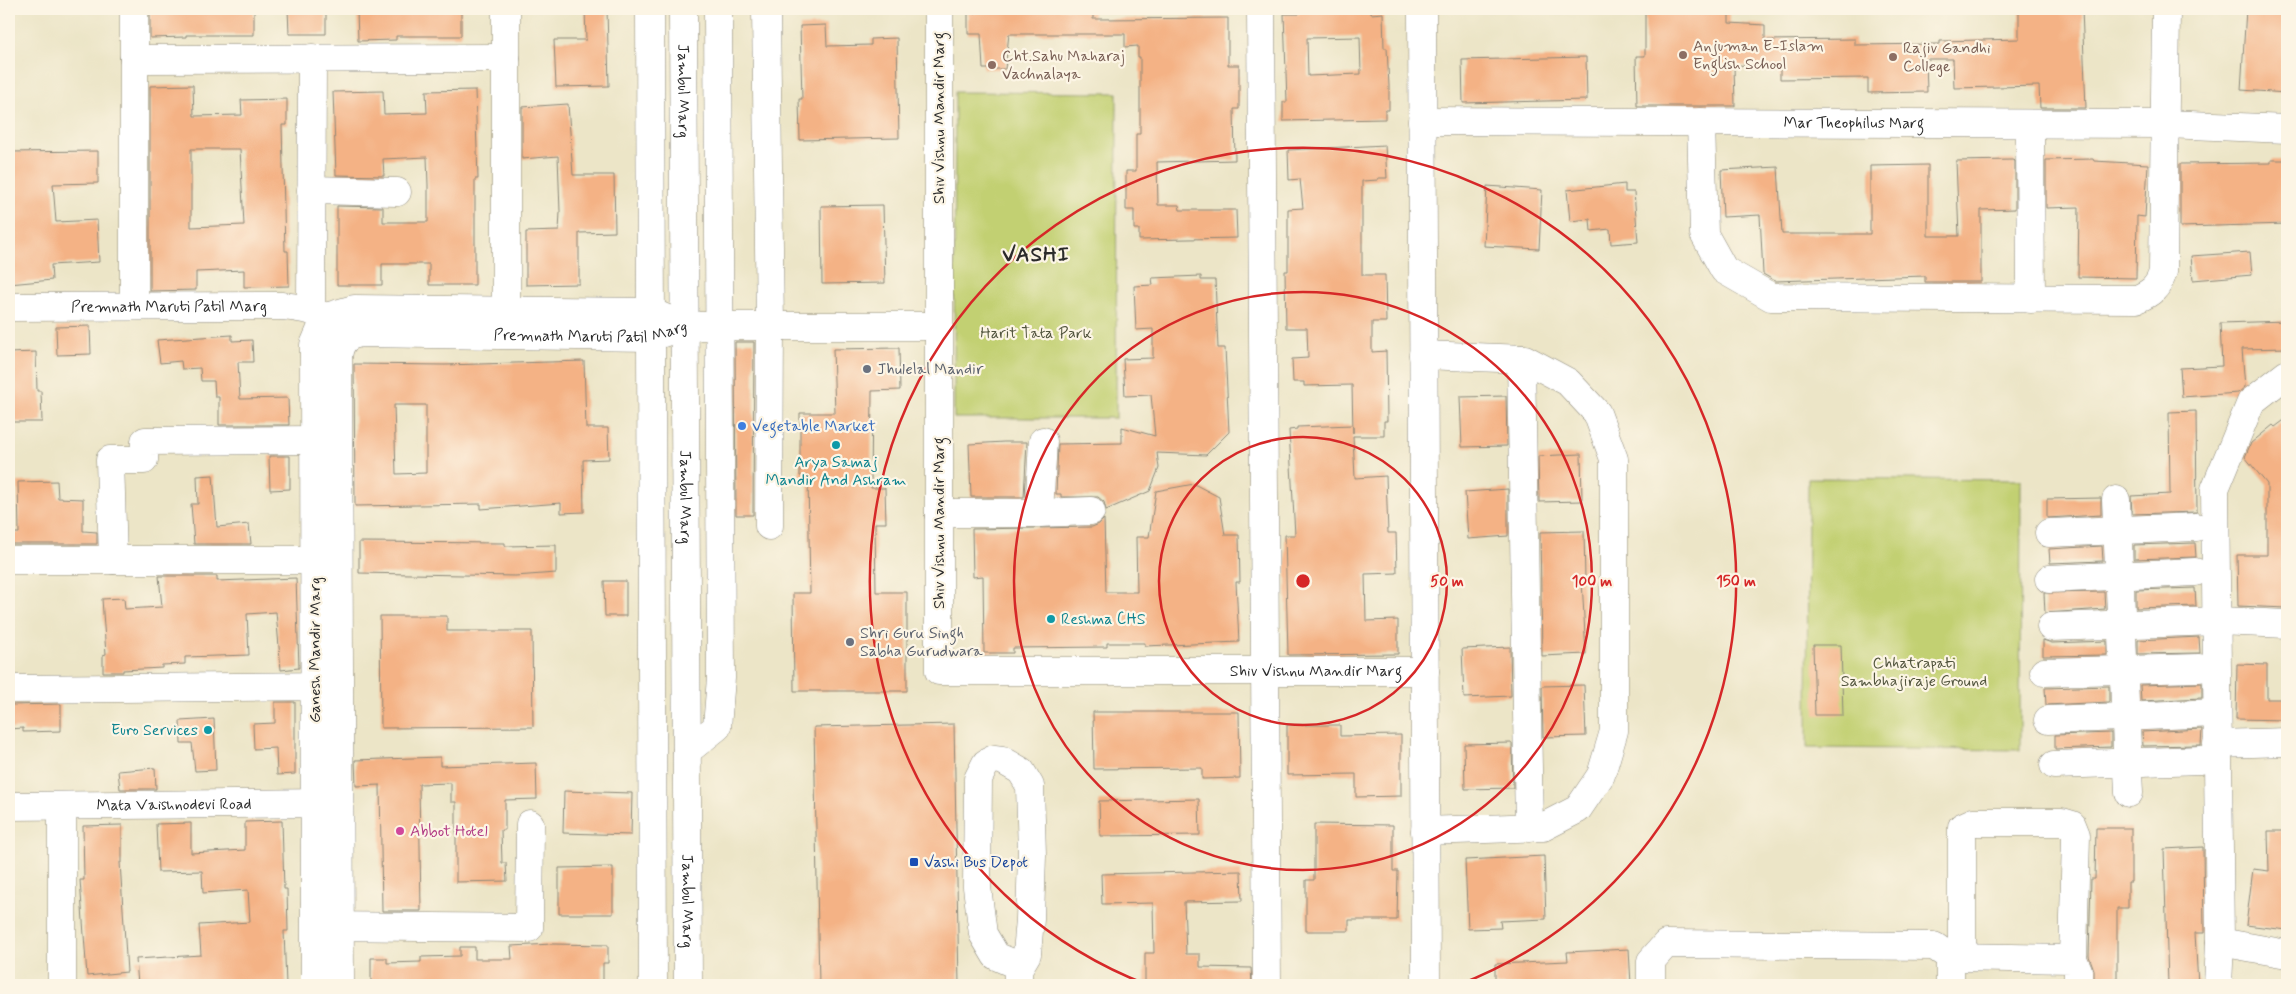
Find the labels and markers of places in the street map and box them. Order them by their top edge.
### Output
place label: Anjuman E-Islam English School [1693,36,1824,76]
place label: Rajiv Gandhi College [1903,38,1991,77]
place label: Cht.Sahu Maharaj Vachnalaya [1002,46,1125,85]
marker: Anjuman E-Islam English School [1677,49,1689,61]
marker: Rajiv Gandhi College [1887,51,1899,63]
marker: Cht.Sahu Maharaj Vachnalaya [986,59,998,71]
place label: Jhulelal Mandir [877,359,984,380]
marker: Jhulelal Mandir [861,363,873,375]
place label: Vegetable Market [752,416,876,438]
marker: Vegetable Market [736,420,748,432]
marker: Arya Samaj Mandir And Ashram [830,439,842,451]
place label: Arya Samaj Mandir And Ashram [766,452,906,491]
centre of rings [1294,572,1312,590]
place label: Reshma CHS [1061,609,1146,630]
marker: Reshma CHS [1045,613,1057,625]
place label: Shri Guru Singh Sabha Gurudwara [860,623,983,662]
marker: Shri Guru Singh Sabha Gurudwara [844,636,856,648]
place label: Euro Services [111,720,198,741]
marker: Euro Services [202,724,214,736]
place label: Abbot Hotel [410,821,488,842]
marker: Abbot Hotel [394,825,406,837]
place label: Vashi Bus Depot [924,852,1028,873]
marker: Vashi Bus Depot [908,856,920,868]

